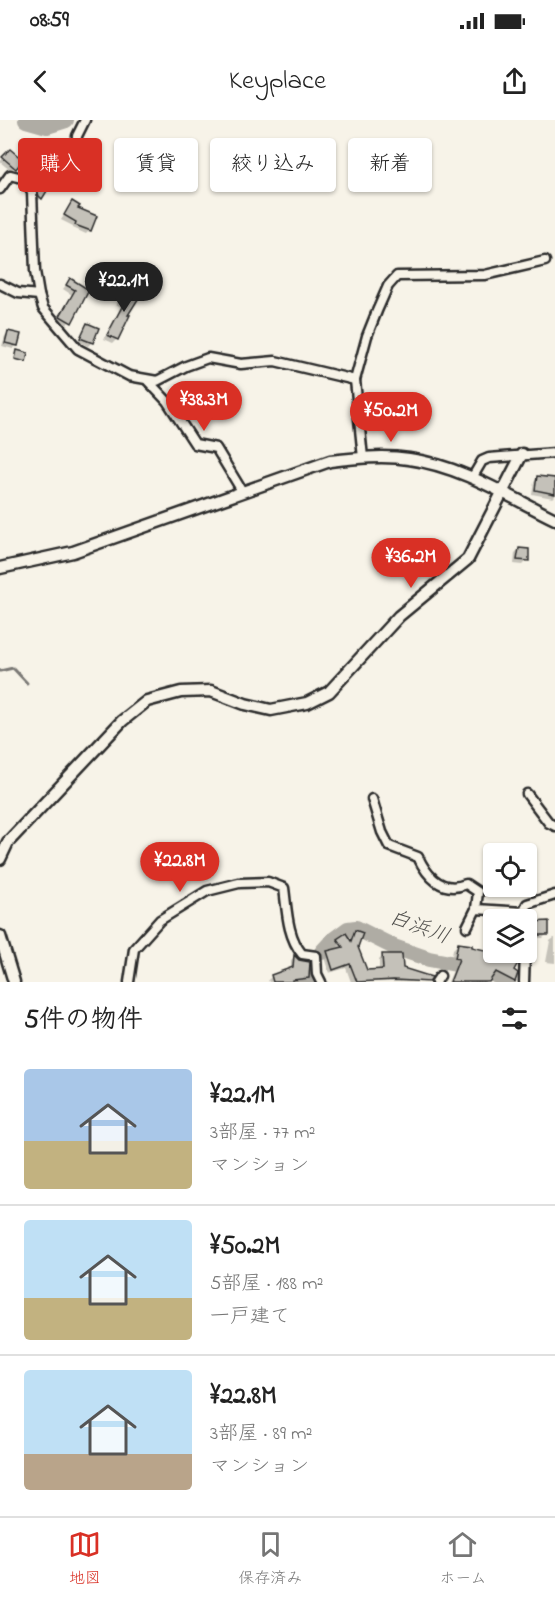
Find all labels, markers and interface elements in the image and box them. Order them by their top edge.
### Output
text: 08:59 [30,5,69,37]
text: Keyplace [229,62,326,101]
icon: back [24,65,57,98]
icon: share [498,65,531,98]
chip: 購入 [18,138,102,192]
chip: 賃貸 [114,138,198,192]
chip: 絞り込み [210,138,336,192]
chip: 新着 [348,138,432,192]
pin: ¥22.1M [75,262,173,313]
text: ¥22.1M [99,267,149,296]
pin: ¥38.3M [155,381,253,432]
text: ¥38.3M [180,386,228,415]
pin: ¥50.2M [342,392,440,443]
text: ¥50.2M [364,397,418,426]
pin: ¥36.2M [362,538,460,589]
text: ¥36.2M [385,543,437,572]
pin: ¥22.8M [131,842,229,893]
map controls [483,843,537,963]
button: locate [483,843,537,897]
text: ¥22.8M [154,847,206,876]
water label: 白浜川 [384,903,454,953]
button: layers [483,909,537,963]
text: 5件の物件 [24,1002,143,1040]
icon: filters [498,1002,531,1035]
text: ¥22.1M [210,1077,275,1115]
icon: home [72,1093,144,1165]
text: 3部屋 · 77 m² [210,1119,315,1148]
text: マンション [210,1152,309,1181]
text: ¥50.2M [210,1228,280,1266]
icon: home [72,1244,144,1316]
text: 5部屋 · 188 m² [210,1270,324,1299]
text: 一戸建て [210,1303,290,1332]
text: ¥22.8M [210,1378,277,1416]
icon: home [72,1394,144,1466]
text: 3部屋 · 89 m² [210,1420,313,1449]
text: マンション [210,1453,309,1482]
tab: 地図 [68,1528,101,1591]
tab: 保存済み [238,1528,302,1591]
tab: ホーム [439,1528,487,1591]

